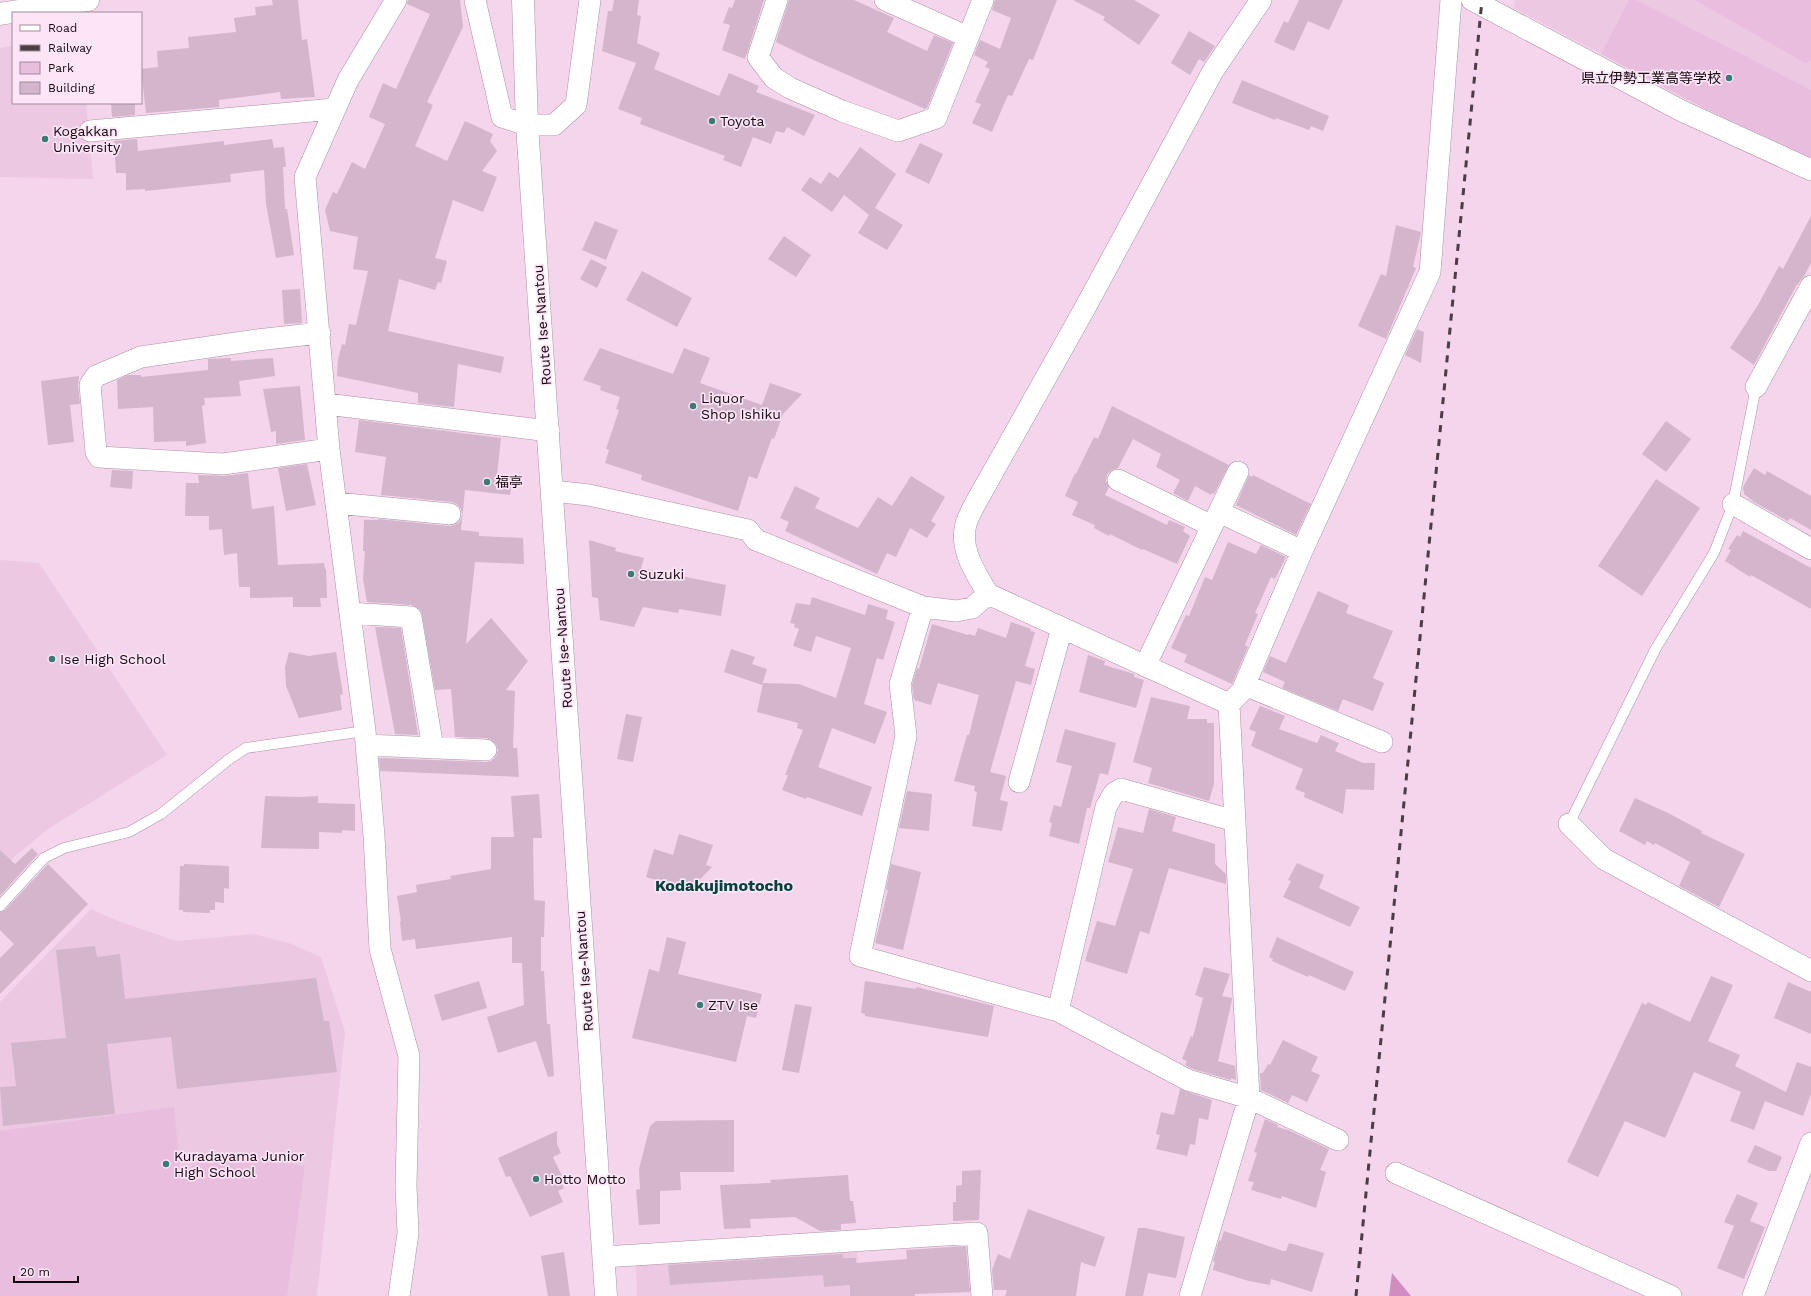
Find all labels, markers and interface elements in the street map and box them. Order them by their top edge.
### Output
legend [12,12,142,104]
text: Road [48,21,77,35]
text: Railway [48,41,93,55]
text: Park [48,61,74,75]
place label: 県立伊勢工業高等学校 [1581,70,1721,86]
marker: 県立伊勢工業高等学校 [1724,73,1734,83]
text: Building [48,81,95,95]
place label: Toyota [720,113,764,129]
marker: Toyota [707,116,717,126]
place label: Kogakkan University [53,123,121,155]
marker: Kogakkan University [40,134,50,144]
street label: Route Ise-Nantou [530,264,554,386]
place label: Liquor Shop Ishiku [701,390,781,422]
marker: Liquor Shop Ishiku [688,401,698,411]
place label: 福亭 [495,474,523,490]
marker: 福亭 [482,477,492,487]
place label: Suzuki [639,566,684,582]
marker: Suzuki [626,569,636,579]
street label: Route Ise-Nantou [551,587,575,709]
place label: Ise High School [60,651,166,667]
marker: Ise High School [47,654,57,664]
district label: Kodakujimotocho [655,876,793,895]
street label: Route Ise-Nantou [572,910,596,1032]
place label: ZTV Ise [708,997,758,1013]
marker: ZTV Ise [695,1000,705,1010]
place label: Kuradayama Junior High School [174,1148,305,1180]
marker: Kuradayama Junior High School [161,1159,171,1169]
place label: Hotto Motto [544,1171,626,1187]
marker: Hotto Motto [531,1174,541,1184]
scale bar [14,1258,78,1284]
text: 20 m [20,1265,50,1279]

